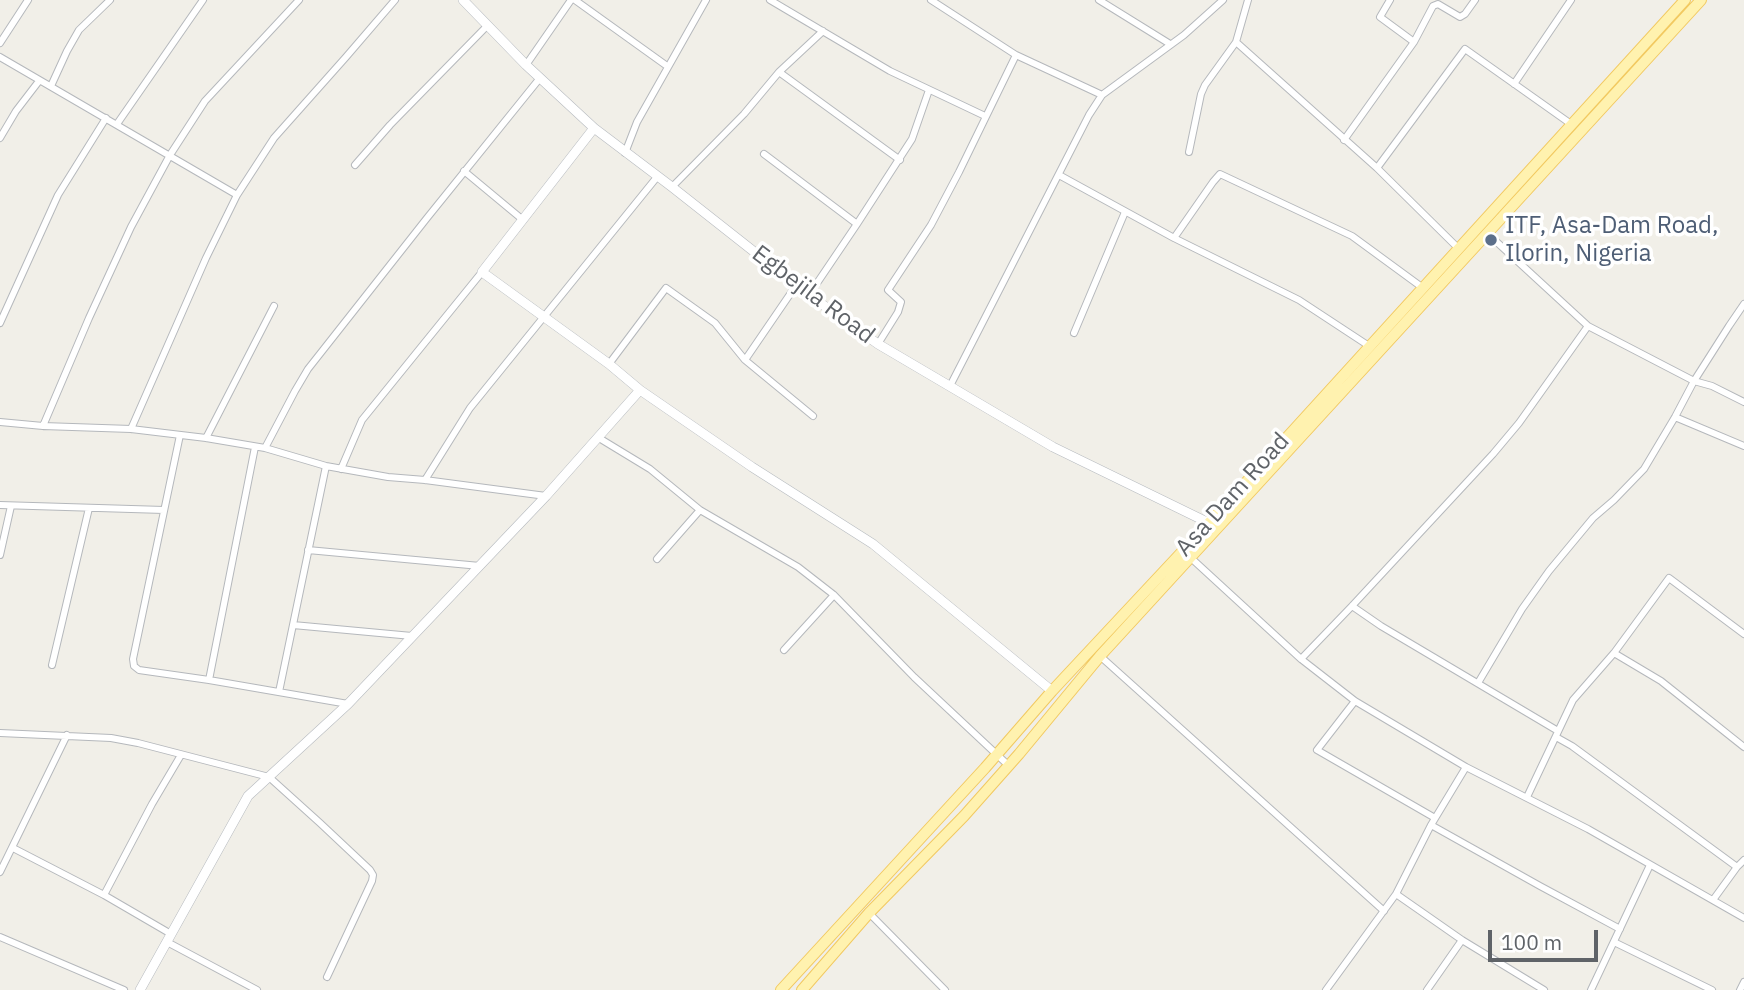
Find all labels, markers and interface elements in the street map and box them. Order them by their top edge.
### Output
place label: ITF, Asa-Dam Road, Ilorin, Nigeria [1505,212,1718,268]
marker: ITF, Asa-Dam Road, Ilorin, Nigeria [1483,232,1499,248]
street label: Egbejila Road [746,240,880,350]
street label: Asa Dam Road [1170,427,1296,563]
scale bar [1492,916,1602,960]
text: 100 m [1501,928,1562,956]

